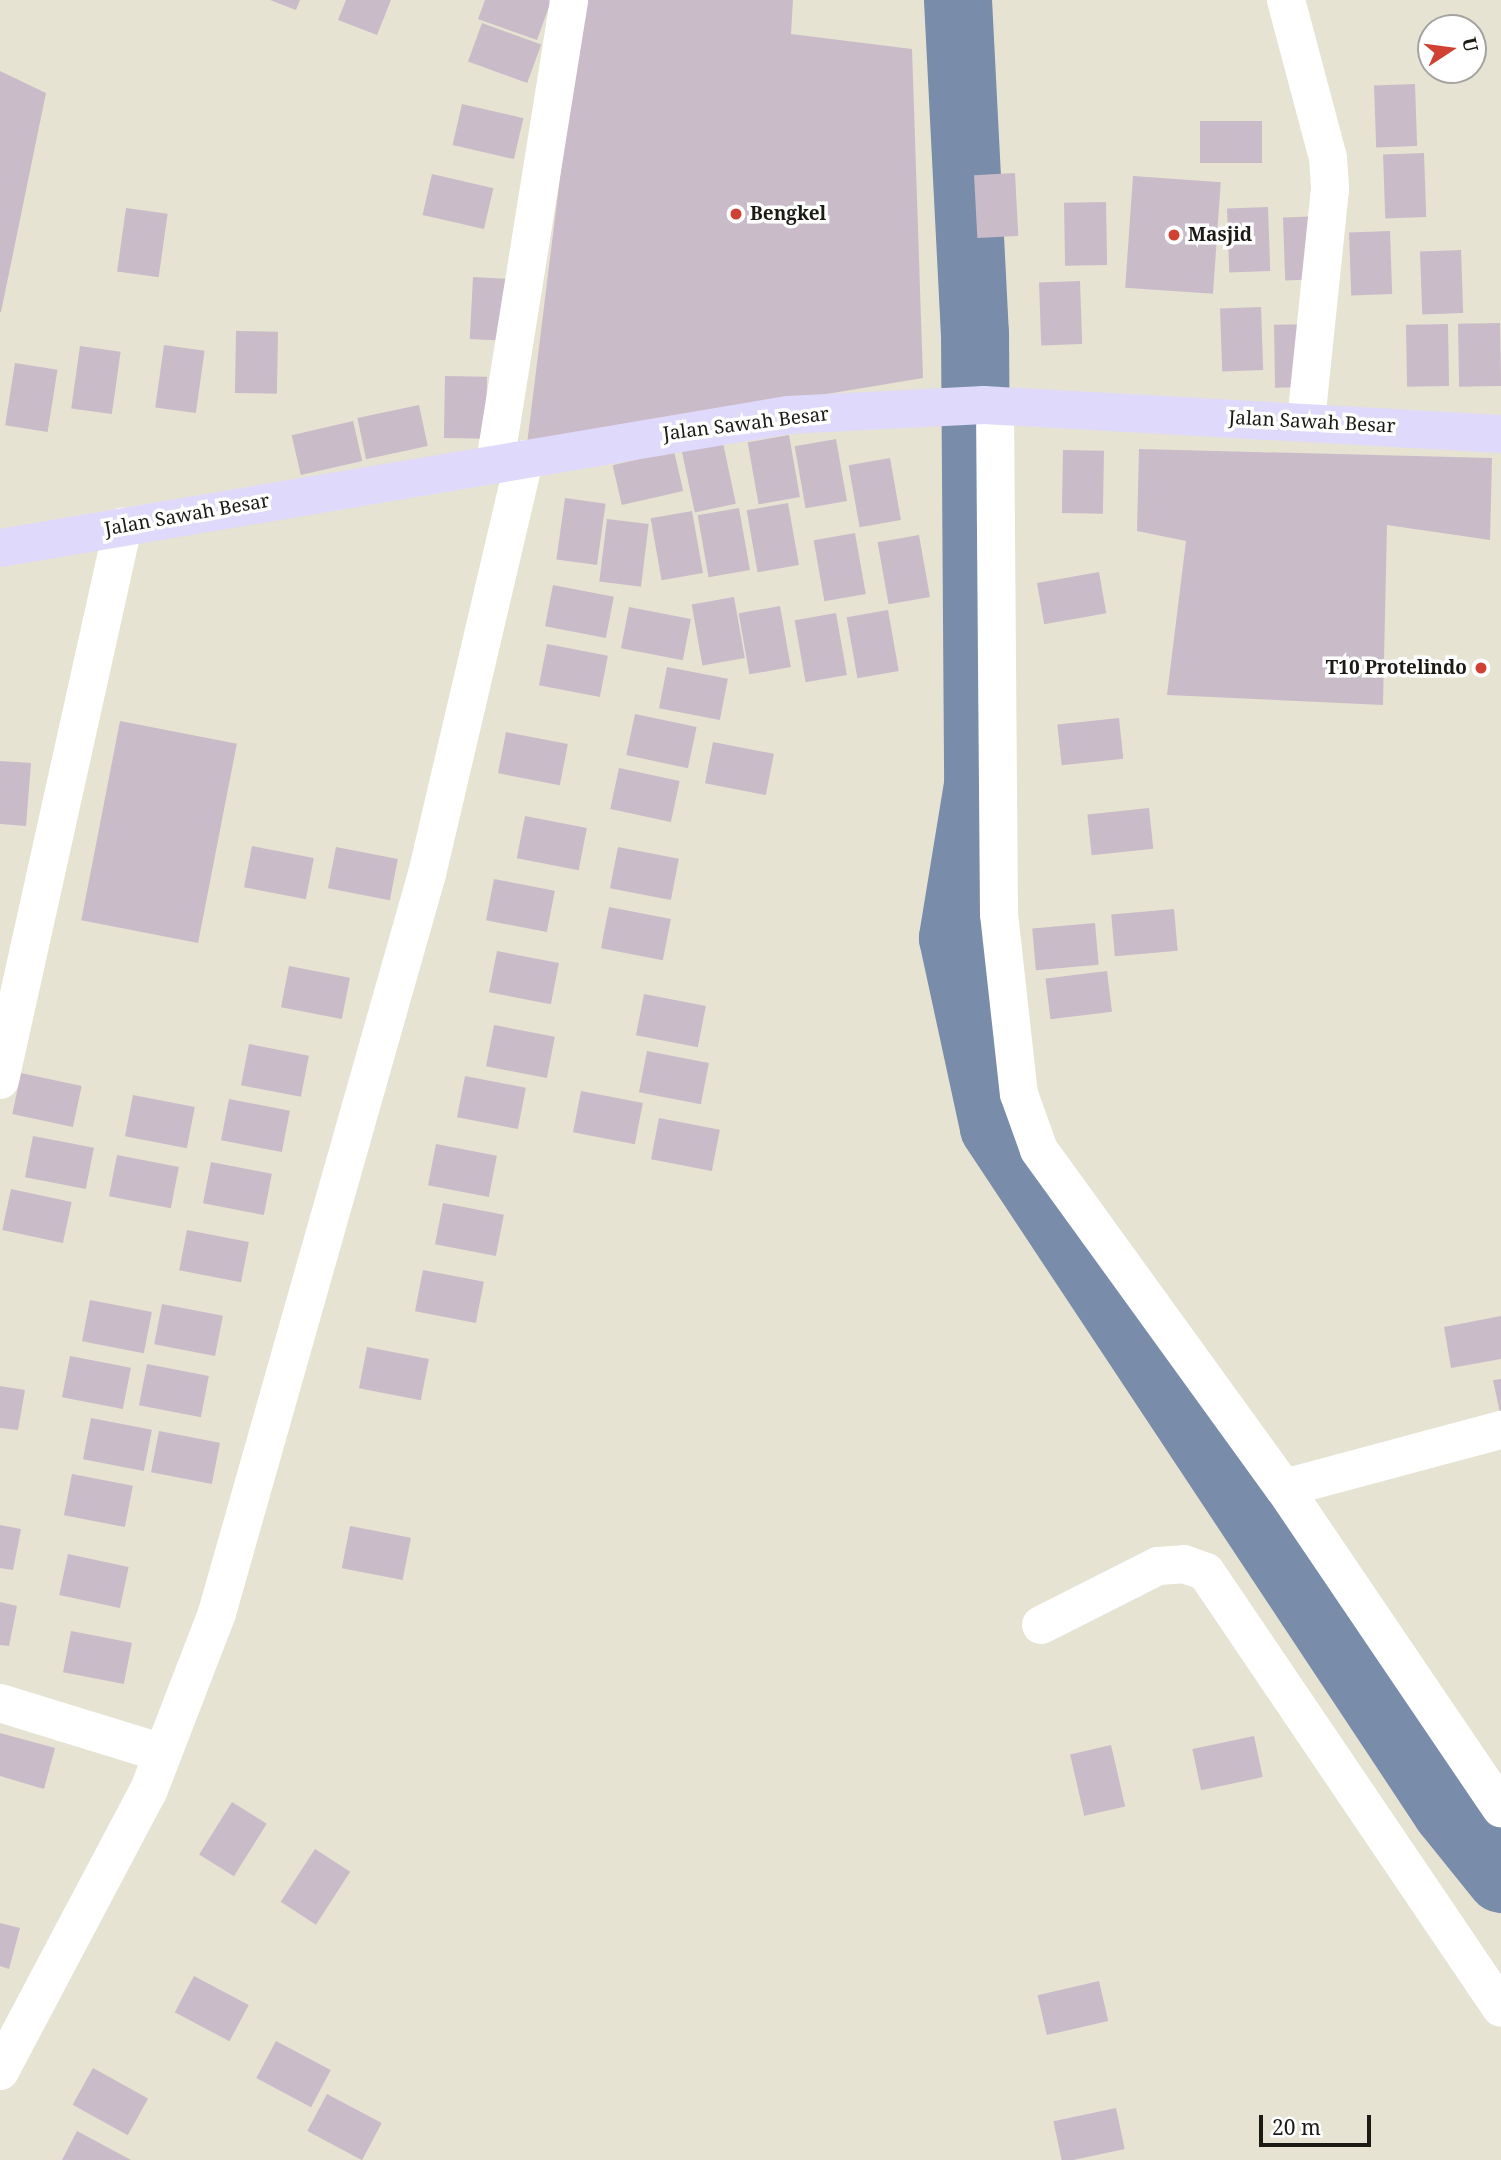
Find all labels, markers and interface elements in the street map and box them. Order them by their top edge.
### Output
north arrow [1417,14,1487,84]
text: U [1456,35,1485,55]
place label: Bengkel [750,203,826,225]
marker: Bengkel [728,206,744,222]
place label: Masjid [1188,224,1252,246]
marker: Masjid [1166,227,1182,243]
street label: Jalan Sawah Besar [662,402,830,446]
street label: Jalan Sawah Besar [1228,406,1396,438]
street label: Jalan Sawah Besar [103,489,271,541]
place label: T10 Protelindo [1326,657,1467,679]
marker: T10 Protelindo [1473,660,1489,676]
scale bar [1263,2100,1375,2144]
text: 20 m [1272,2113,1321,2141]

